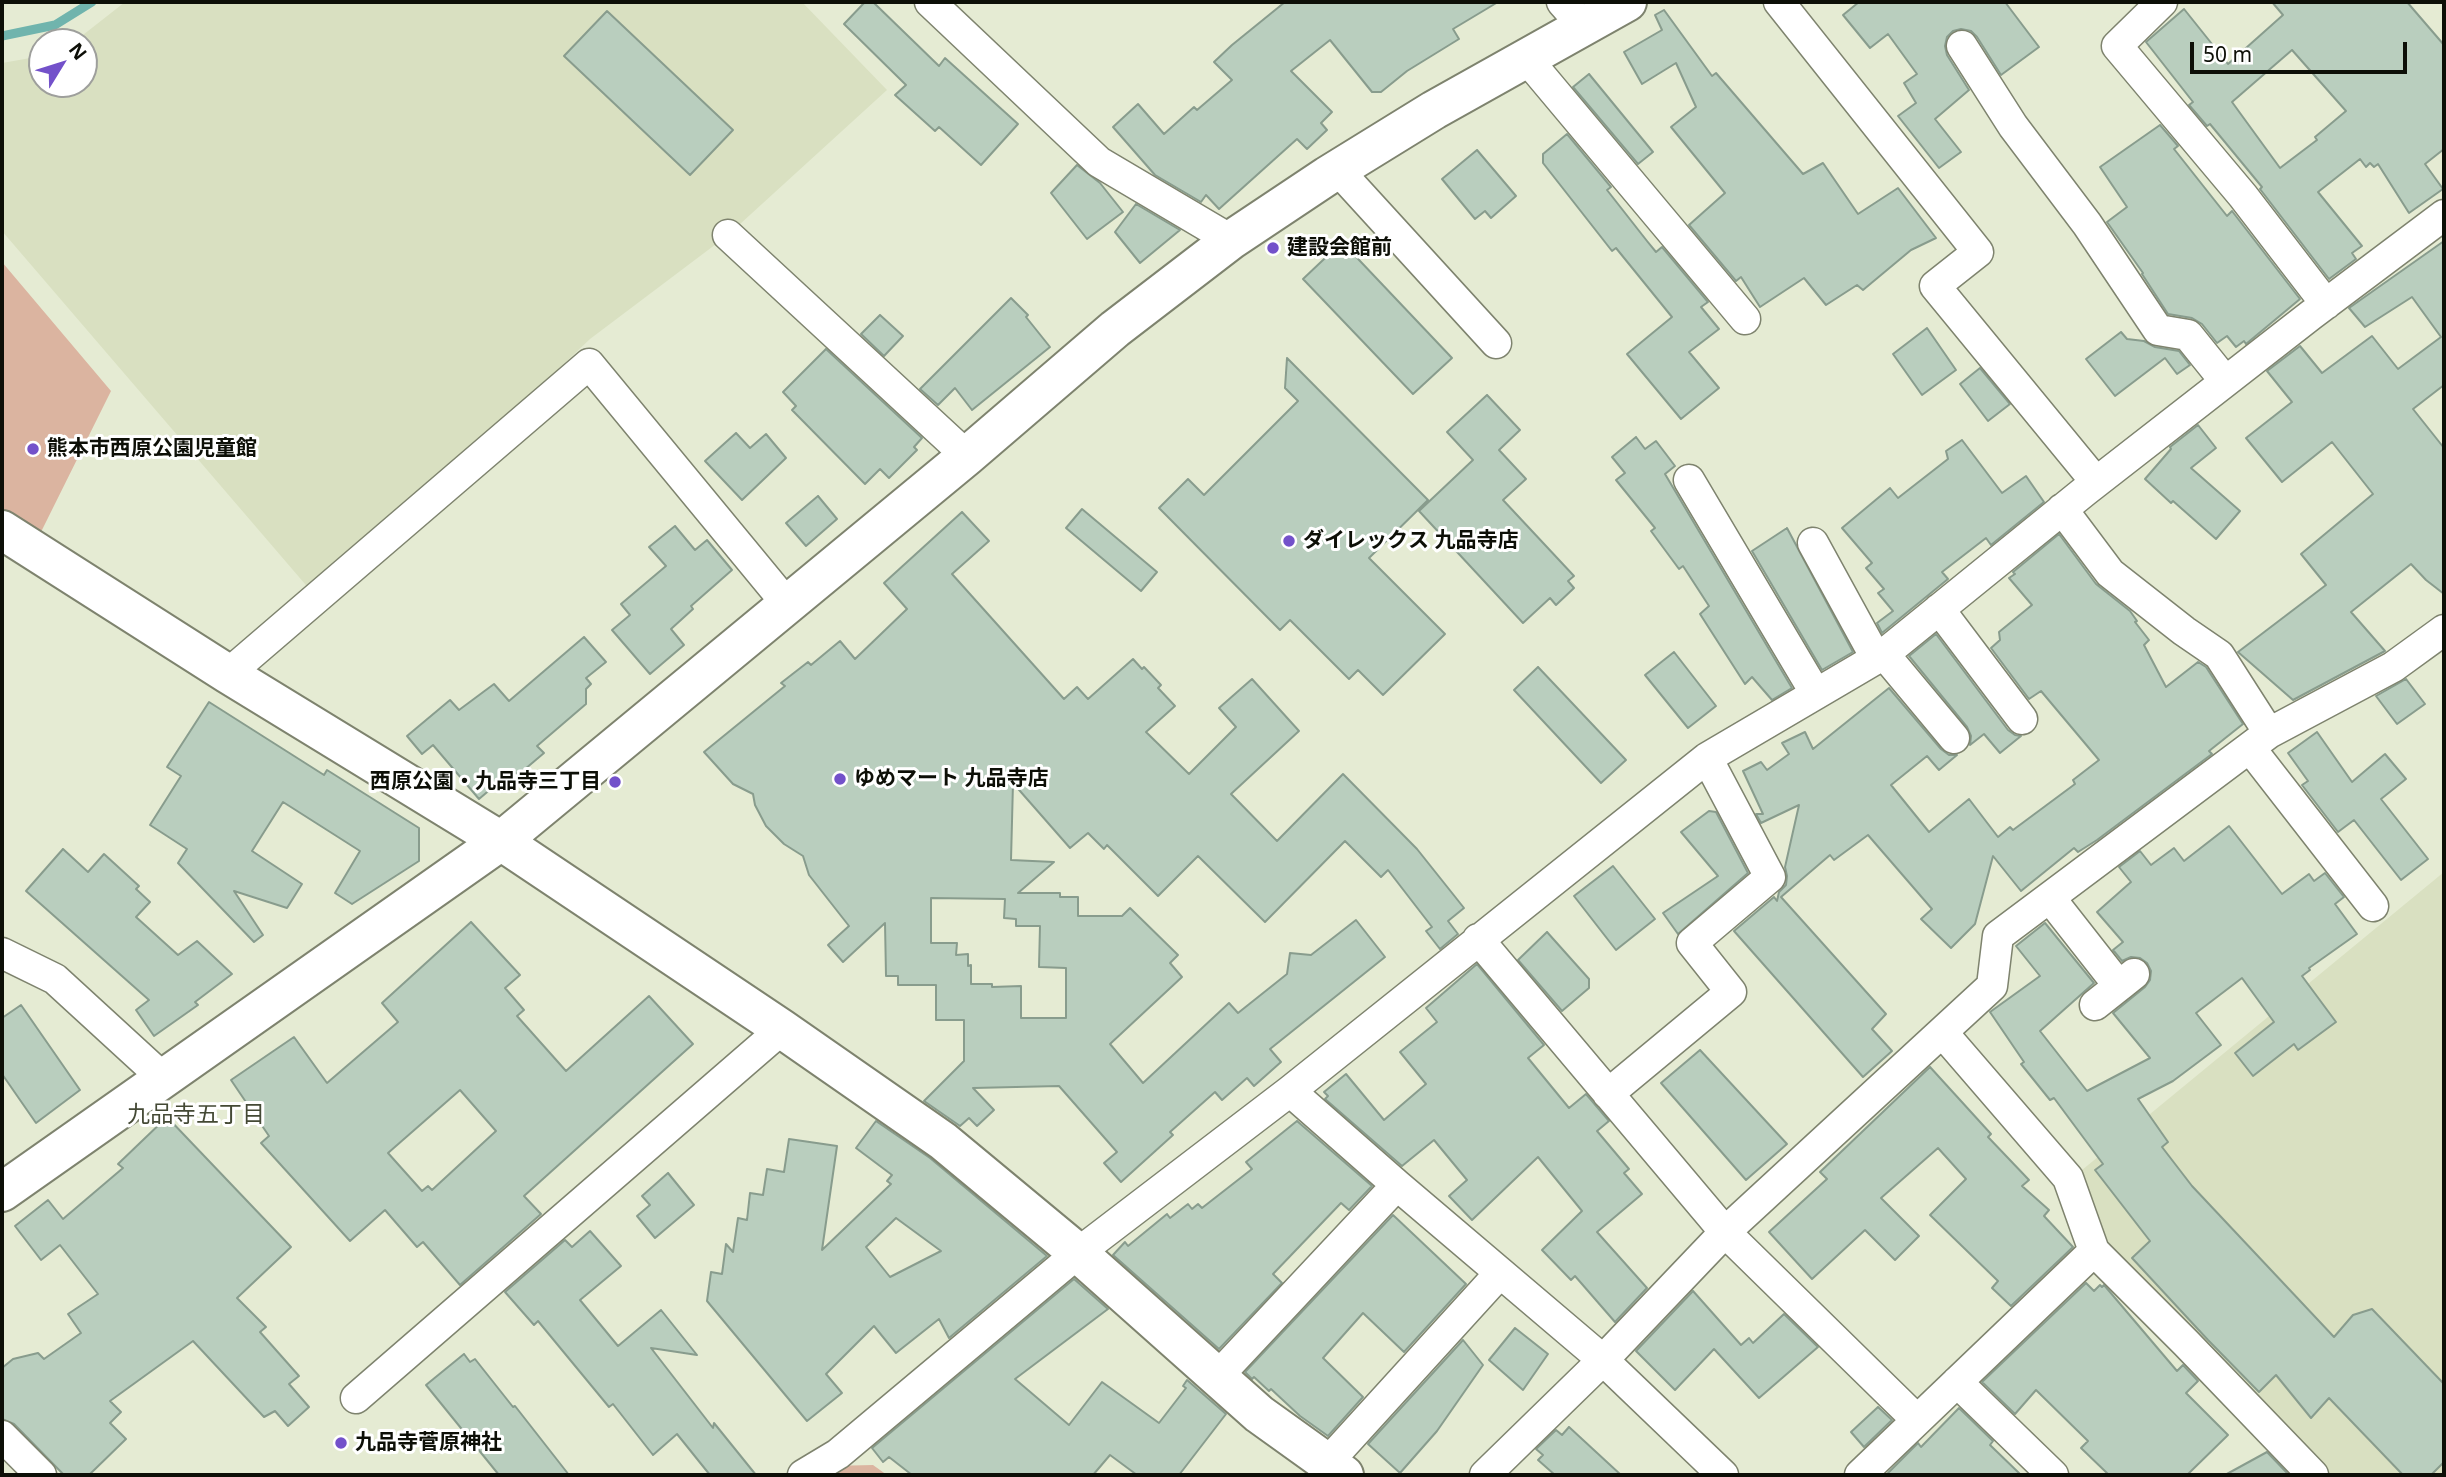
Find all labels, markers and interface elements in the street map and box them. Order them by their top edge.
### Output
north arrow [28,28,98,98]
scale bar [2194,28,2411,72]
text: N [63,37,93,65]
text: 50 m [2203,40,2252,68]
place label: 建設会館前 [1287,235,1392,261]
marker: 建設会館前 [1265,240,1281,256]
place label: 熊本市西原公園児童館 [47,436,257,462]
marker: 熊本市西原公園児童館 [25,441,41,457]
place label: ダイレックス 九品寺店 [1303,528,1518,554]
marker: ダイレックス 九品寺店 [1281,533,1297,549]
place label: ゆめマート 九品寺店 [854,766,1048,792]
place label: 西原公園・九品寺三丁目 [370,769,601,795]
marker: ゆめマート 九品寺店 [832,771,848,787]
marker: 西原公園・九品寺三丁目 [607,774,623,790]
district label: 九品寺五丁目 [127,1101,265,1129]
place label: 九品寺菅原神社 [355,1430,502,1456]
marker: 九品寺菅原神社 [333,1435,349,1451]

